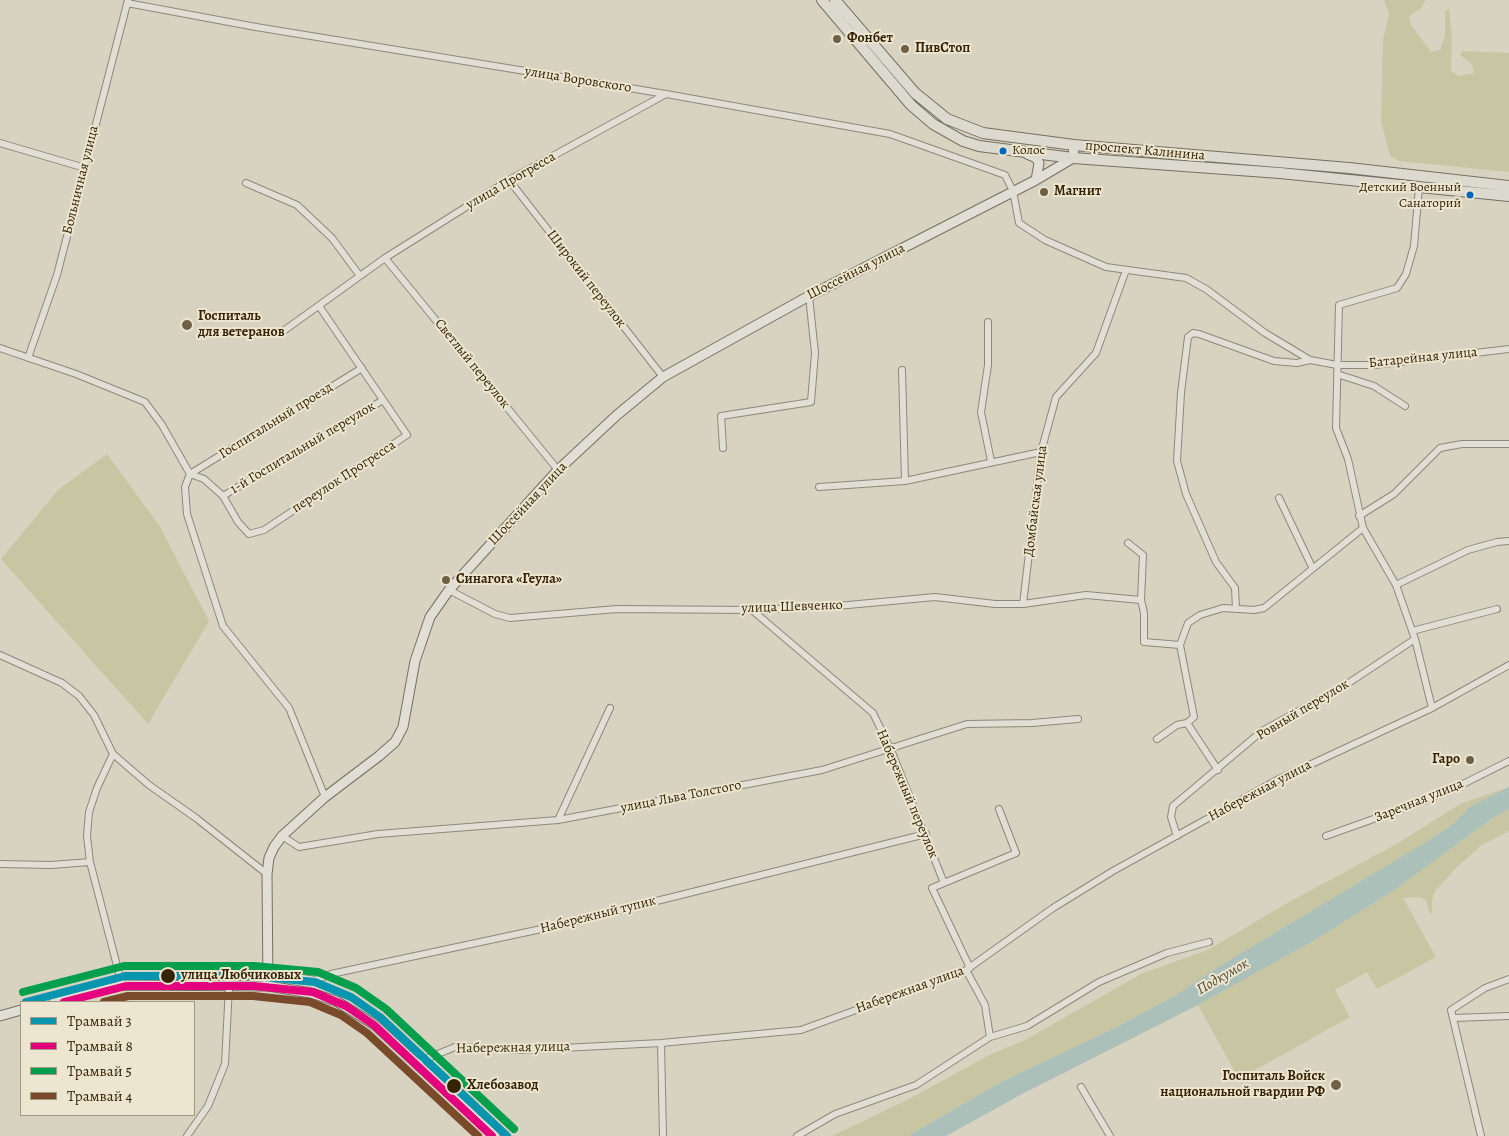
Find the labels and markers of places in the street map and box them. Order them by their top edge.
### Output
place label: Фонбет [847,31,893,47]
marker: Фонбет [831,33,843,45]
place label: ПивСтоп [915,41,970,57]
marker: ПивСтоп [899,43,911,55]
place label: Колос [1012,143,1045,159]
marker: Колос [998,146,1008,156]
place label: Детский Военный Санаторий [1359,180,1461,211]
place label: Магнит [1054,184,1101,200]
marker: Магнит [1038,186,1050,198]
marker: Детский Военный Санаторий [1465,190,1475,200]
place label: Госпиталь для ветеранов [198,309,285,342]
marker: Госпиталь для ветеранов [180,318,194,332]
place label: Синагога «Геула» [456,572,562,588]
marker: Синагога «Геула» [440,574,452,586]
place label: Гаро [1432,752,1460,768]
marker: Гаро [1464,754,1476,766]
marker: улица Любчиковых [159,967,177,985]
place label: улица Любчиковых [181,968,301,984]
place label: Госпиталь Войск национальной гвардии РФ [1160,1069,1325,1102]
marker: Хлебозавод [445,1077,463,1095]
place label: Хлебозавод [467,1078,539,1094]
marker: Госпиталь Войск национальной гвардии РФ [1329,1078,1343,1092]

